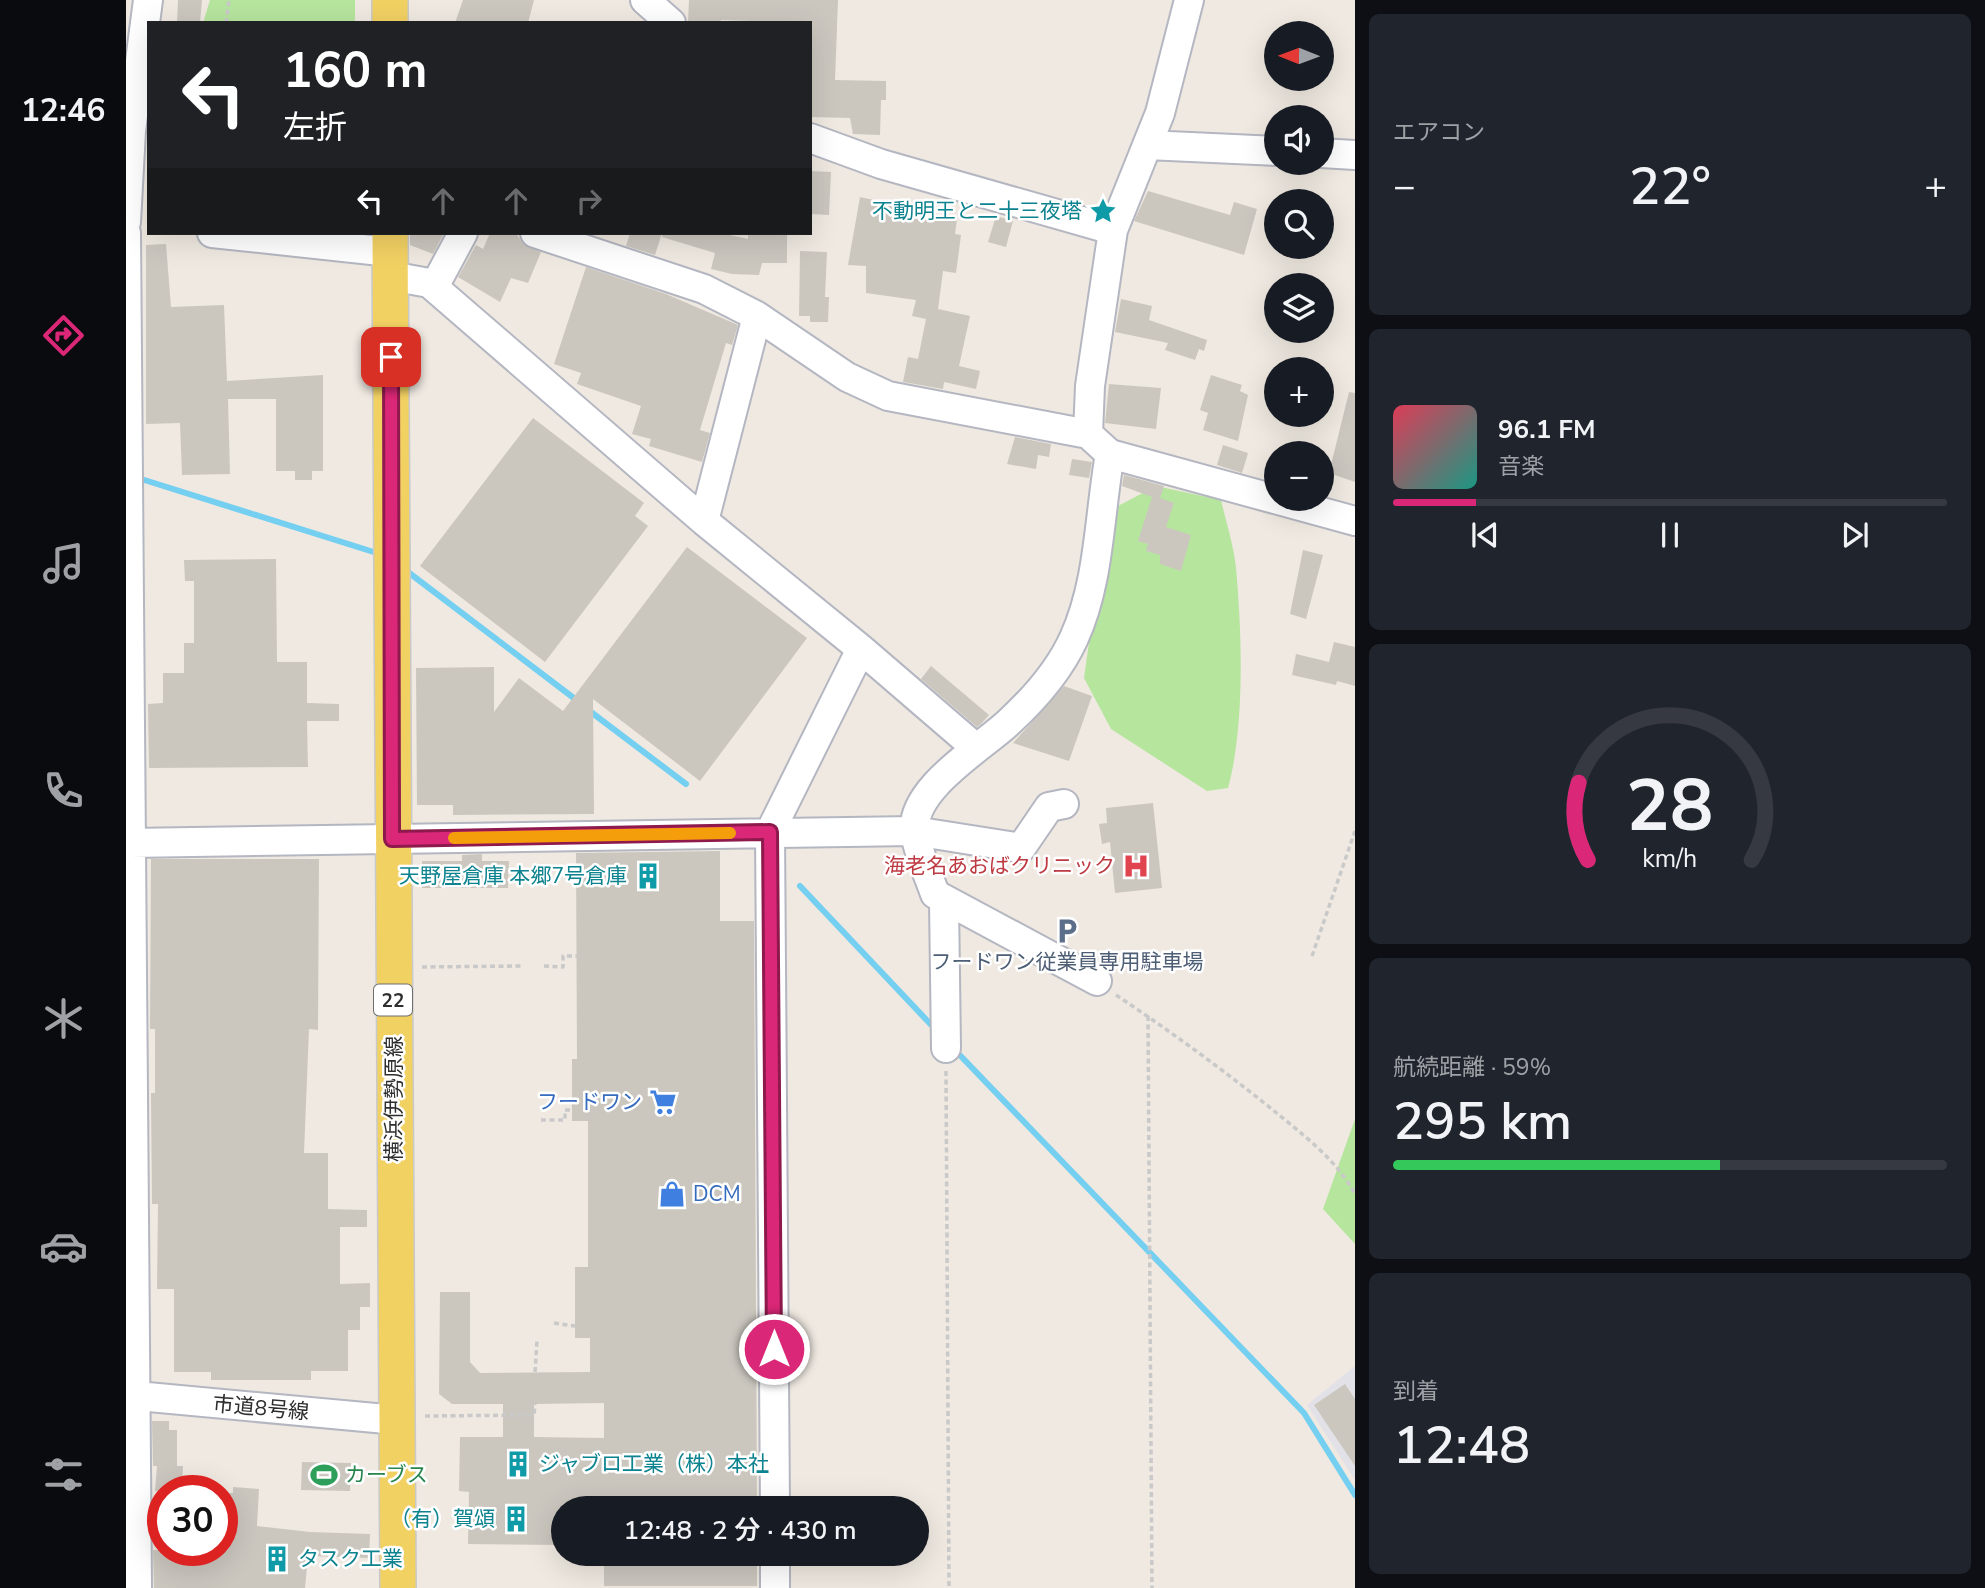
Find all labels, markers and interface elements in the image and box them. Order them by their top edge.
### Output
north arrow [1264,21,1334,91]
map controls [1264,21,1334,511]
text: 160 m [283,37,427,104]
icon: left [168,49,259,140]
text: 12:46 [21,89,105,132]
button: sound [1264,105,1334,175]
text: 左折 [283,106,347,149]
text: エアコン [1393,117,1485,148]
text: 22° [1629,151,1711,222]
text: − [1393,161,1416,212]
text: + [1924,161,1947,212]
icon: left [351,182,389,220]
icon: ahead [424,182,462,220]
icon: ahead [497,182,535,220]
icon: right [570,182,608,220]
button: search [1264,189,1334,259]
place icon: 不動明王と二十三夜塔 [1088,196,1118,226]
place label: 不動明王と二十三夜塔 [872,197,1082,225]
button: layers [1264,273,1334,343]
icon: directions [39,311,88,360]
pin [361,327,421,387]
icon: arrive [372,338,410,376]
button: + [1264,357,1334,427]
text: 96.1 FM [1498,412,1595,447]
button: − [1264,441,1334,511]
text: 音楽 [1498,451,1544,482]
icon: previous [1466,516,1504,554]
icon: pause [1651,516,1689,554]
icon: next [1836,516,1874,554]
icon: music [39,539,88,588]
text: 28 [1626,756,1714,856]
icon: phone [39,766,88,815]
text: km/h [1642,842,1698,876]
hospital icon: 海老名あおばクリニック [1121,851,1151,881]
place label: 海老名あおばクリニック [884,852,1115,880]
building icon: 天野屋倉庫 本郷7号倉庫 [633,861,663,891]
place label: 天野屋倉庫 本郷7号倉庫 [399,862,627,890]
parking icon: フードワン従業員専用駐車場 [1052,916,1082,946]
place label: フードワン従業員専用駐車場 [931,948,1204,976]
road number: 22 [374,984,412,1016]
icon: climate [39,994,88,1043]
street label: 横浜伊勢原線 [380,1036,408,1162]
text: 航続距離 · 59% [1393,1052,1551,1083]
text: 295 km [1393,1086,1572,1157]
supermarket icon: フードワン [648,1087,678,1117]
place label: フードワン [537,1088,642,1116]
shop icon: DCM [657,1179,687,1209]
place label: DCM [693,1180,741,1208]
icon: car [39,1222,88,1271]
position arrow [737,1312,811,1386]
text: 到着 [1393,1376,1439,1407]
street label: 市道8号線 [212,1390,310,1426]
text: 12:48 [1393,1410,1530,1481]
building icon: ジャブロ工業（株）本社 [503,1449,533,1479]
icon: filters [39,1450,88,1499]
place label: ジャブロ工業（株）本社 [539,1450,769,1478]
sports icon: カーブス [309,1460,339,1490]
place label: カーブス [345,1461,428,1489]
speed limit sign: 30 [147,1475,238,1566]
building icon: （有）賀頌 [501,1504,531,1534]
place label: （有）賀頌 [390,1505,495,1533]
text: 12:48 · 2 分 · 430 m [624,1513,856,1548]
building icon: タスク工業 [262,1544,292,1574]
place label: タスク工業 [298,1545,403,1573]

